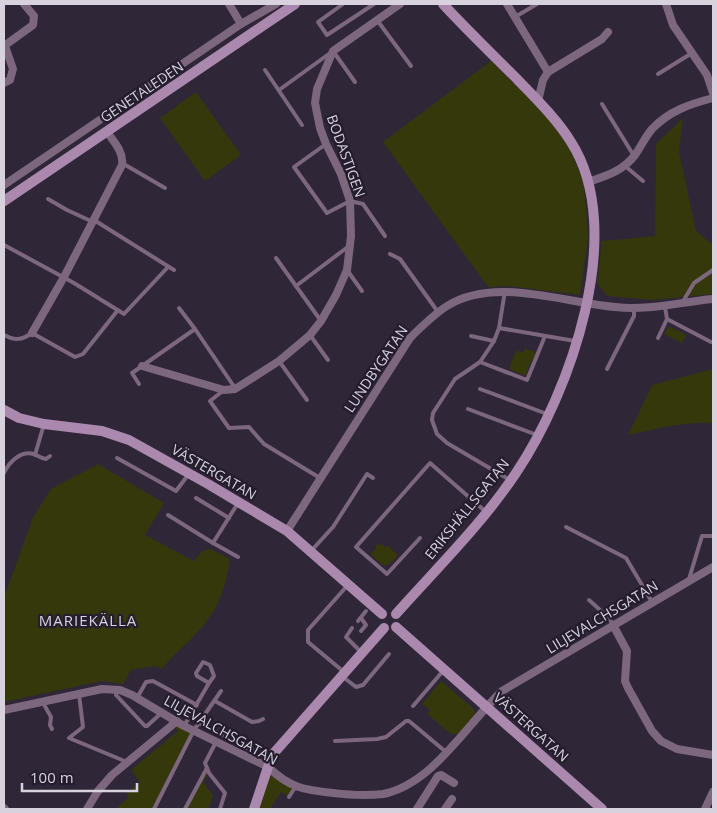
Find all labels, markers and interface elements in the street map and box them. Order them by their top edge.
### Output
street label: GENETALEDEN [96,57,187,126]
street label: BODASTIGEN [323,112,370,200]
street label: LUNDBYGATAN [339,321,412,416]
street label: VÄSTERGATAN [168,440,260,504]
street label: ERIKSHÄLLSGATAN [420,454,513,563]
street label: LILJEVALCHSGATAN [542,576,661,658]
district label: MARIEKÄLLA [39,610,137,630]
street label: VÄSTERGATAN [490,688,573,766]
street label: LILJEVALCHSGATAN [161,690,282,769]
scale bar [22,760,138,792]
text: 100 m [30,767,74,787]

